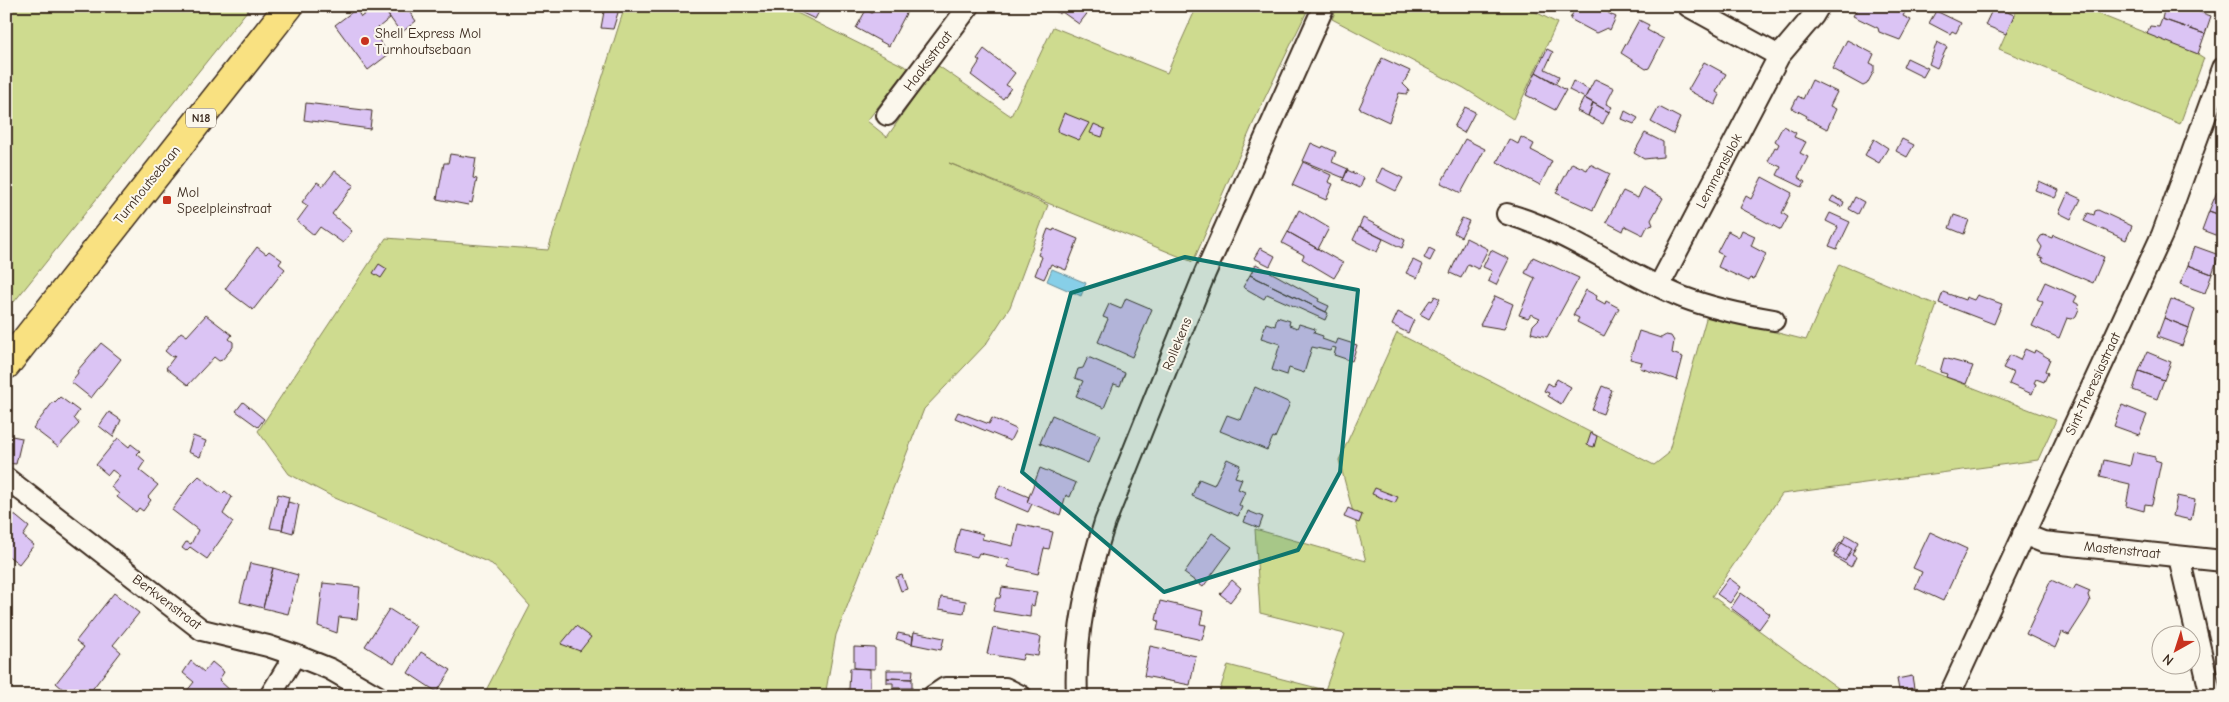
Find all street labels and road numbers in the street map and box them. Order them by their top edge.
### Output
street label: Haaksstraat [900,27,957,94]
road number: N18 [186,109,216,128]
street label: Lemmensblok [1692,131,1746,211]
street label: Turnhoutsebaan [110,142,184,228]
street label: Rollekens [1159,315,1195,373]
street label: Sint-Theresiastraat [2062,329,2125,438]
street label: Mastenstraat [2083,538,2162,563]
street label: Berkvenstraat [129,571,206,634]

